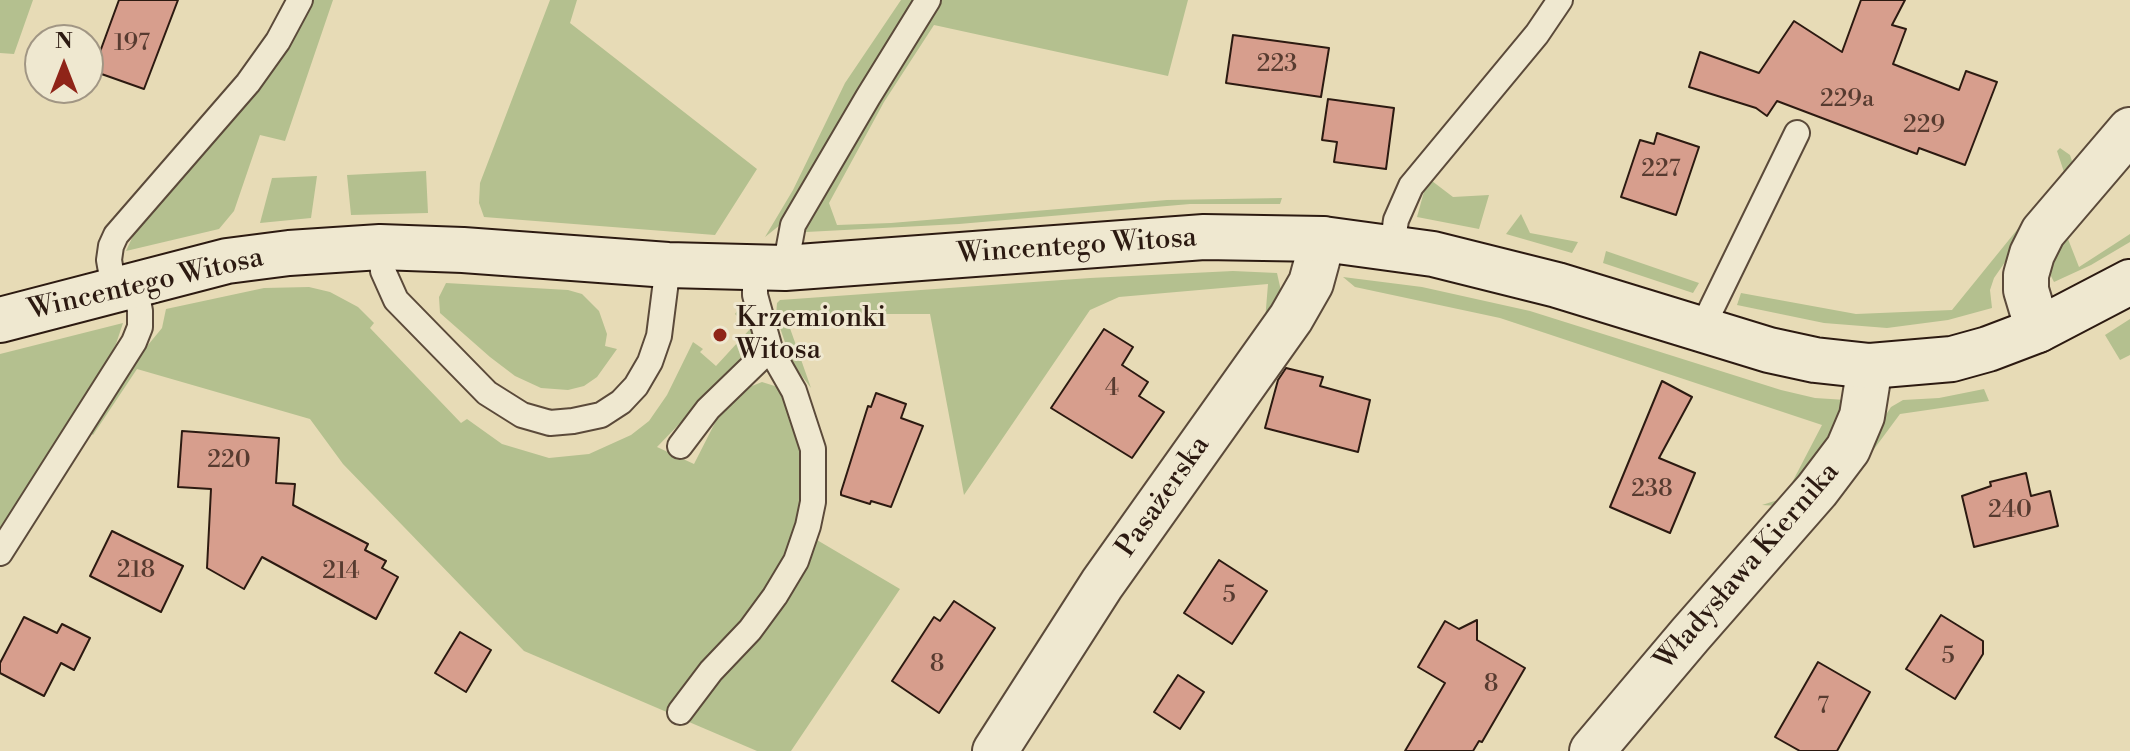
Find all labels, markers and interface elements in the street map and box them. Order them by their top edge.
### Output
north arrow [24,24,104,104]
text: N [55,28,73,55]
house number: 197 [114,30,150,58]
house number: 223 [1257,51,1297,79]
house number: 229a [1820,86,1874,114]
house number: 229 [1903,112,1945,140]
house number: 227 [1641,156,1681,184]
street label: Wincentego Witosa [956,222,1198,272]
street label: Wincentego Witosa [25,242,267,328]
place label: Krzemionki Witosa [736,302,886,368]
marker: Krzemionki Witosa [711,326,729,344]
house number: 4 [1105,375,1119,403]
street label: Pasażerska [1110,430,1218,564]
house number: 220 [207,447,251,475]
street label: Władysława Kiernika [1649,457,1847,677]
house number: 238 [1631,476,1673,504]
house number: 240 [1988,497,2032,525]
house number: 218 [117,557,155,585]
house number: 214 [322,558,360,586]
house number: 5 [1222,582,1236,610]
house number: 5 [1941,643,1955,671]
house number: 8 [930,651,944,679]
house number: 8 [1484,671,1498,699]
house number: 7 [1817,693,1829,721]

